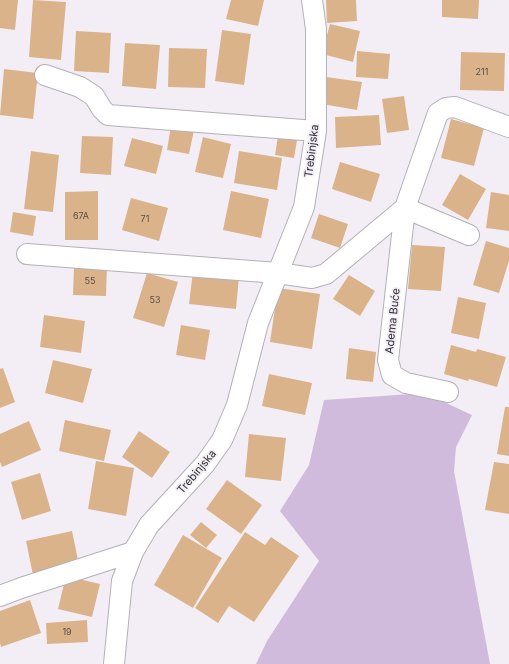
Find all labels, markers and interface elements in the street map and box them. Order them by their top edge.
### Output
house number: 211 [476,67,488,77]
street label: Trebinjska [302,124,322,178]
house number: 67A [73,211,89,221]
house number: 71 [141,214,149,224]
house number: 55 [85,276,95,286]
street label: Adema Buće [383,287,403,355]
house number: 53 [149,295,161,305]
street label: Trebinjska [175,447,219,497]
house number: 19 [62,627,72,637]

